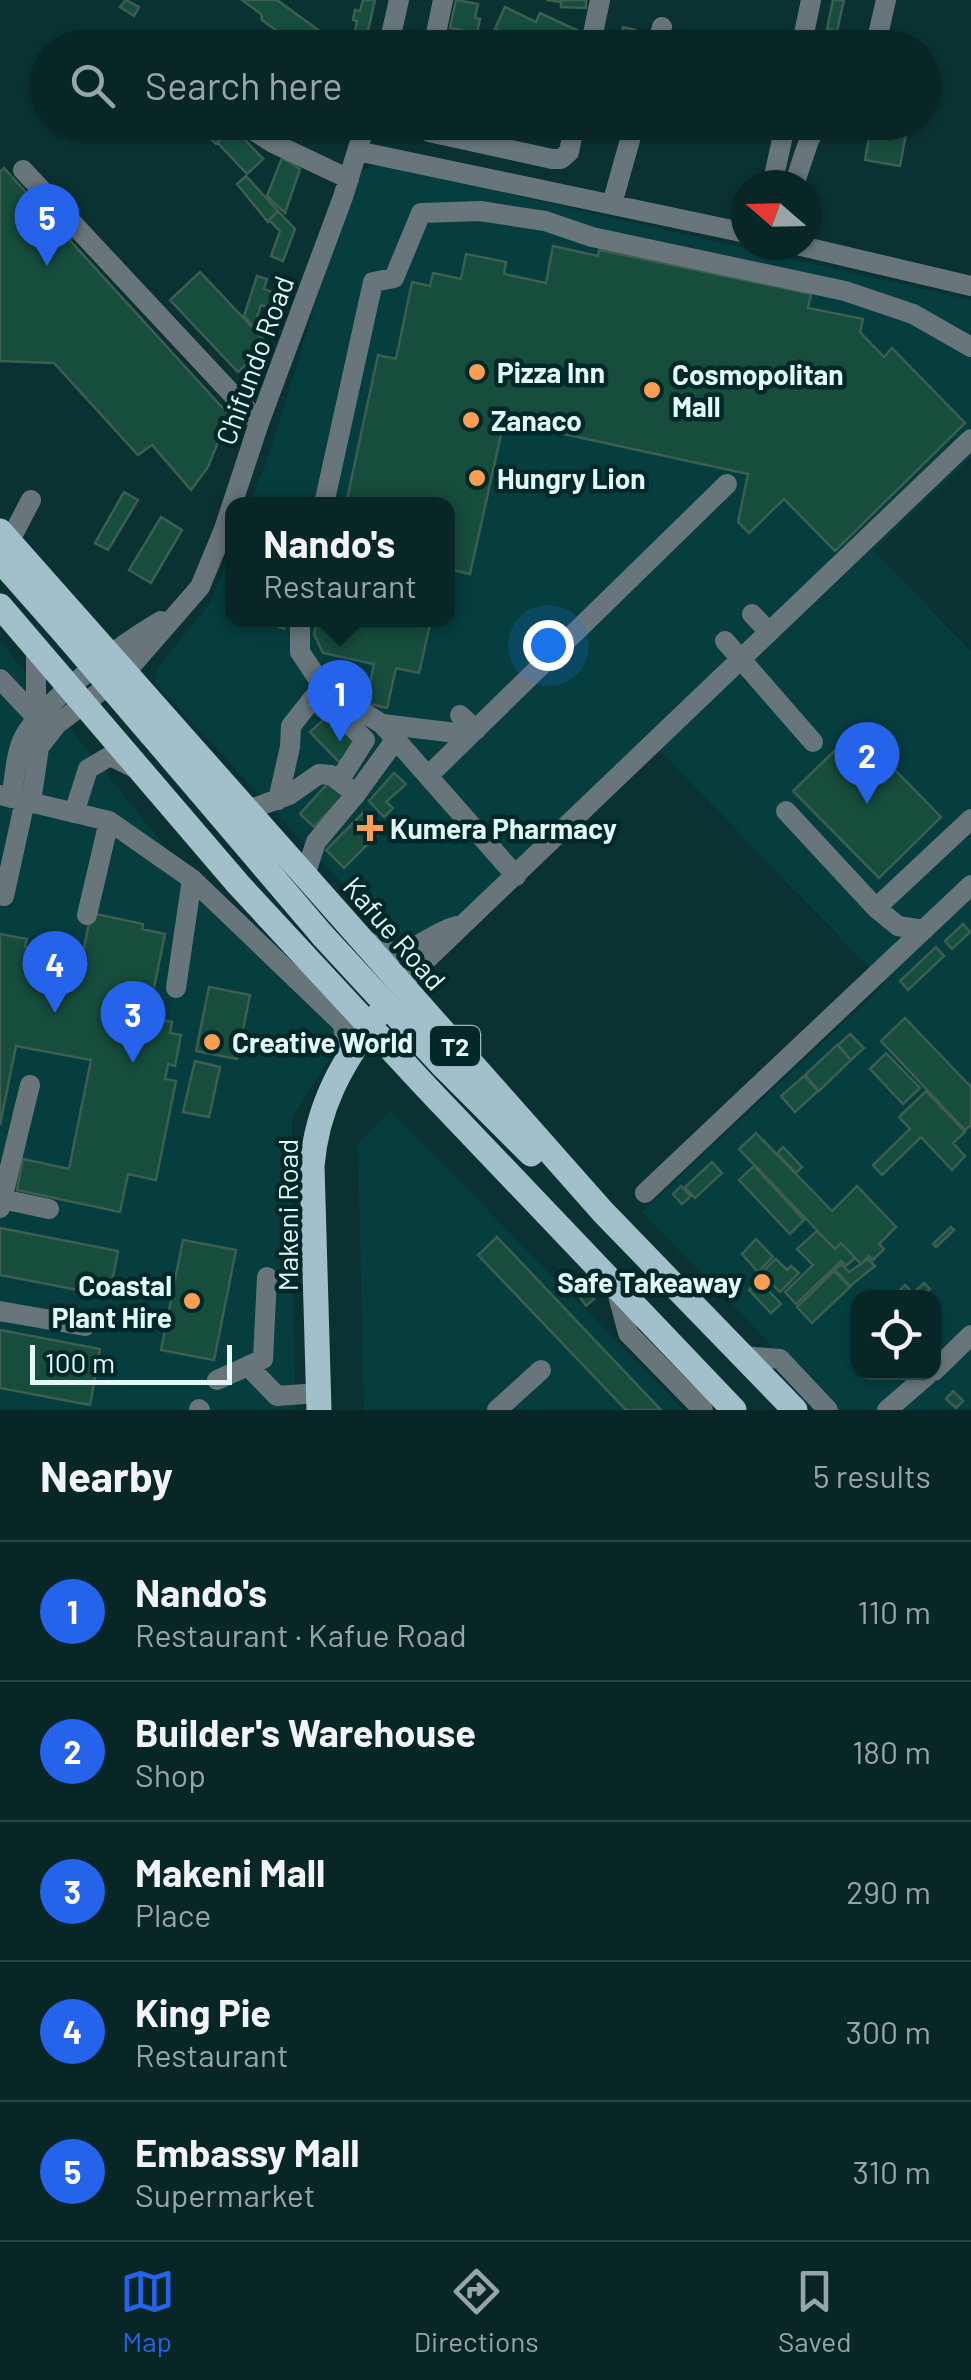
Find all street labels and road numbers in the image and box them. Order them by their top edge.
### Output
street label: Chifundo Road [208,271,300,449]
street label: Kafue Road [337,870,453,996]
road number: T2 [430,1026,480,1066]
street label: Makeni Road [270,1139,304,1291]

